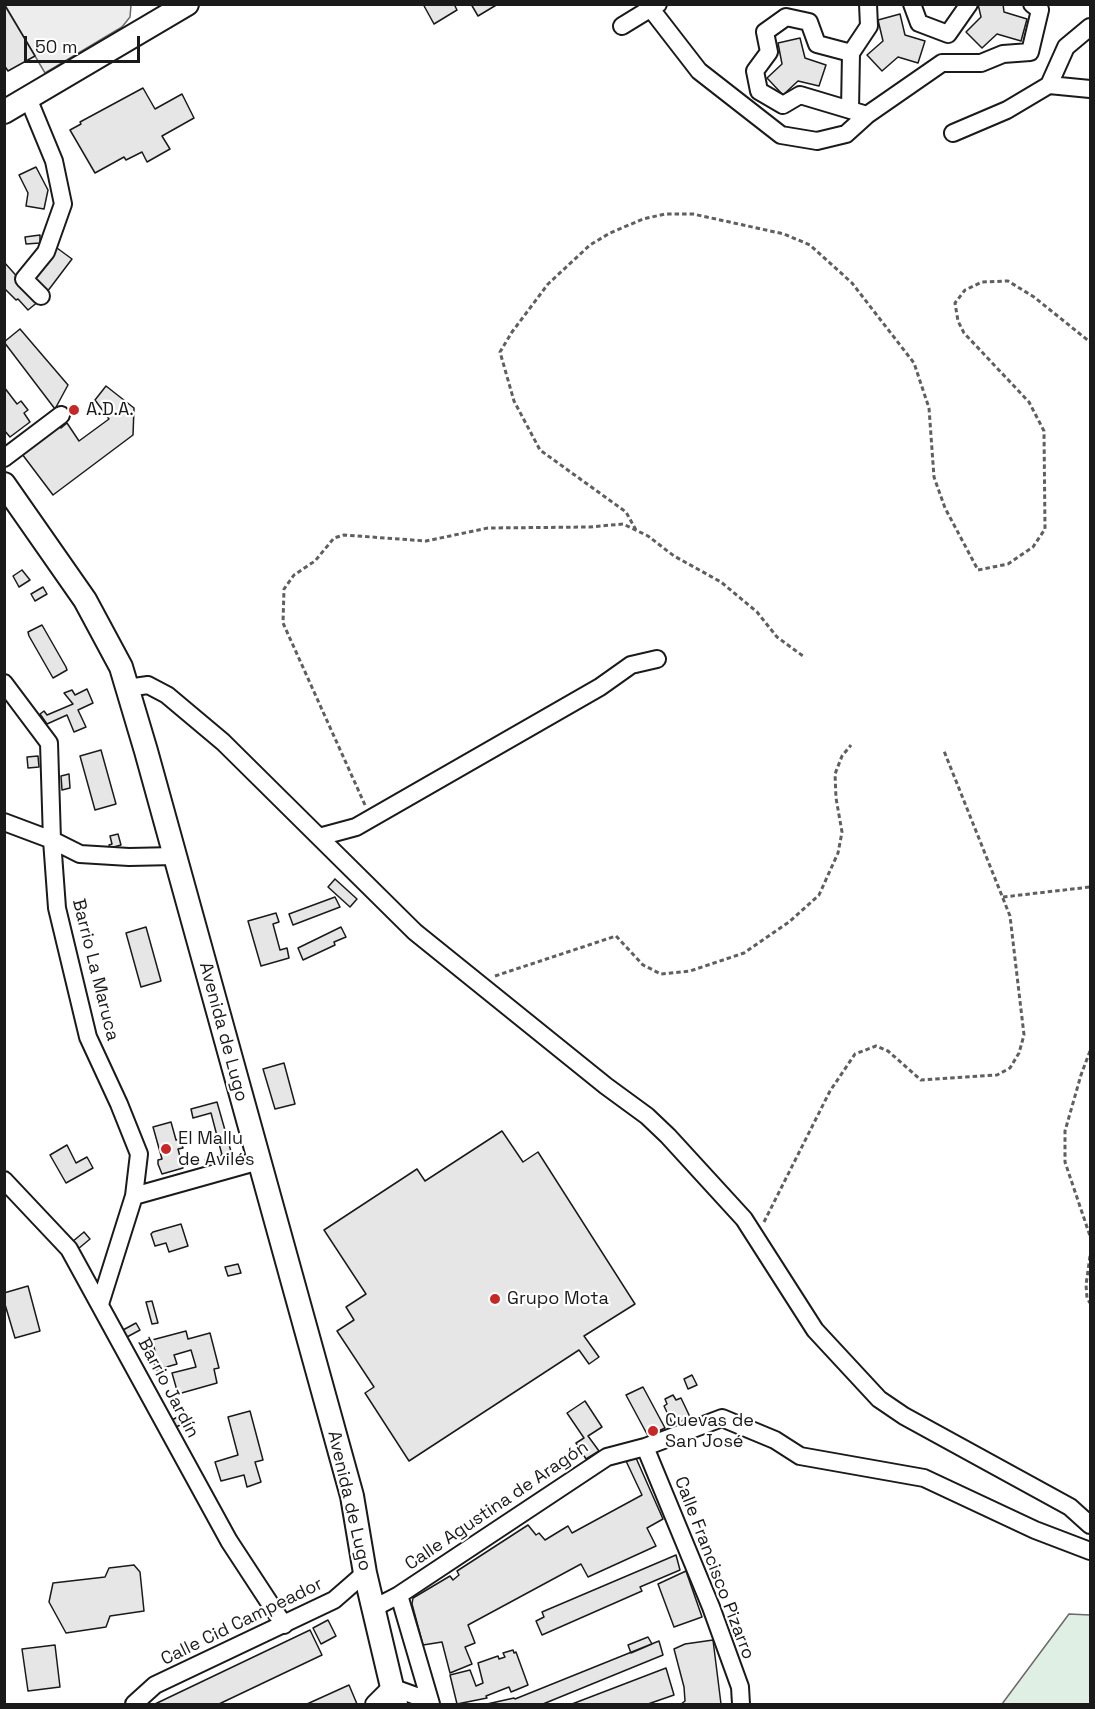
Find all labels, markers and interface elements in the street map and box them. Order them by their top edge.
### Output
scale bar [27,24,142,62]
text: 50 m [35,35,77,58]
place label: A.D.A. [86,399,134,421]
marker: A.D.A. [67,403,81,417]
street label: Barrio La Maruca [67,897,123,1043]
street label: Avenida de Lugo [194,960,252,1104]
place label: El Mallu de Avilés [178,1128,255,1170]
marker: El Mallu de Avilés [159,1142,173,1156]
place label: Grupo Mota [507,1288,609,1310]
marker: Grupo Mota [488,1292,502,1306]
street label: Barrio Jardín [133,1334,203,1442]
place label: Cuevas de San José [665,1410,754,1452]
marker: Cuevas de San José [646,1424,660,1438]
street label: Avenida de Lugo [322,1429,376,1573]
street label: Calle Agustina de Aragón [401,1437,593,1575]
street label: Calle Francisco Pizarro [669,1474,759,1662]
street label: Calle Cid Campeador [158,1573,326,1671]

